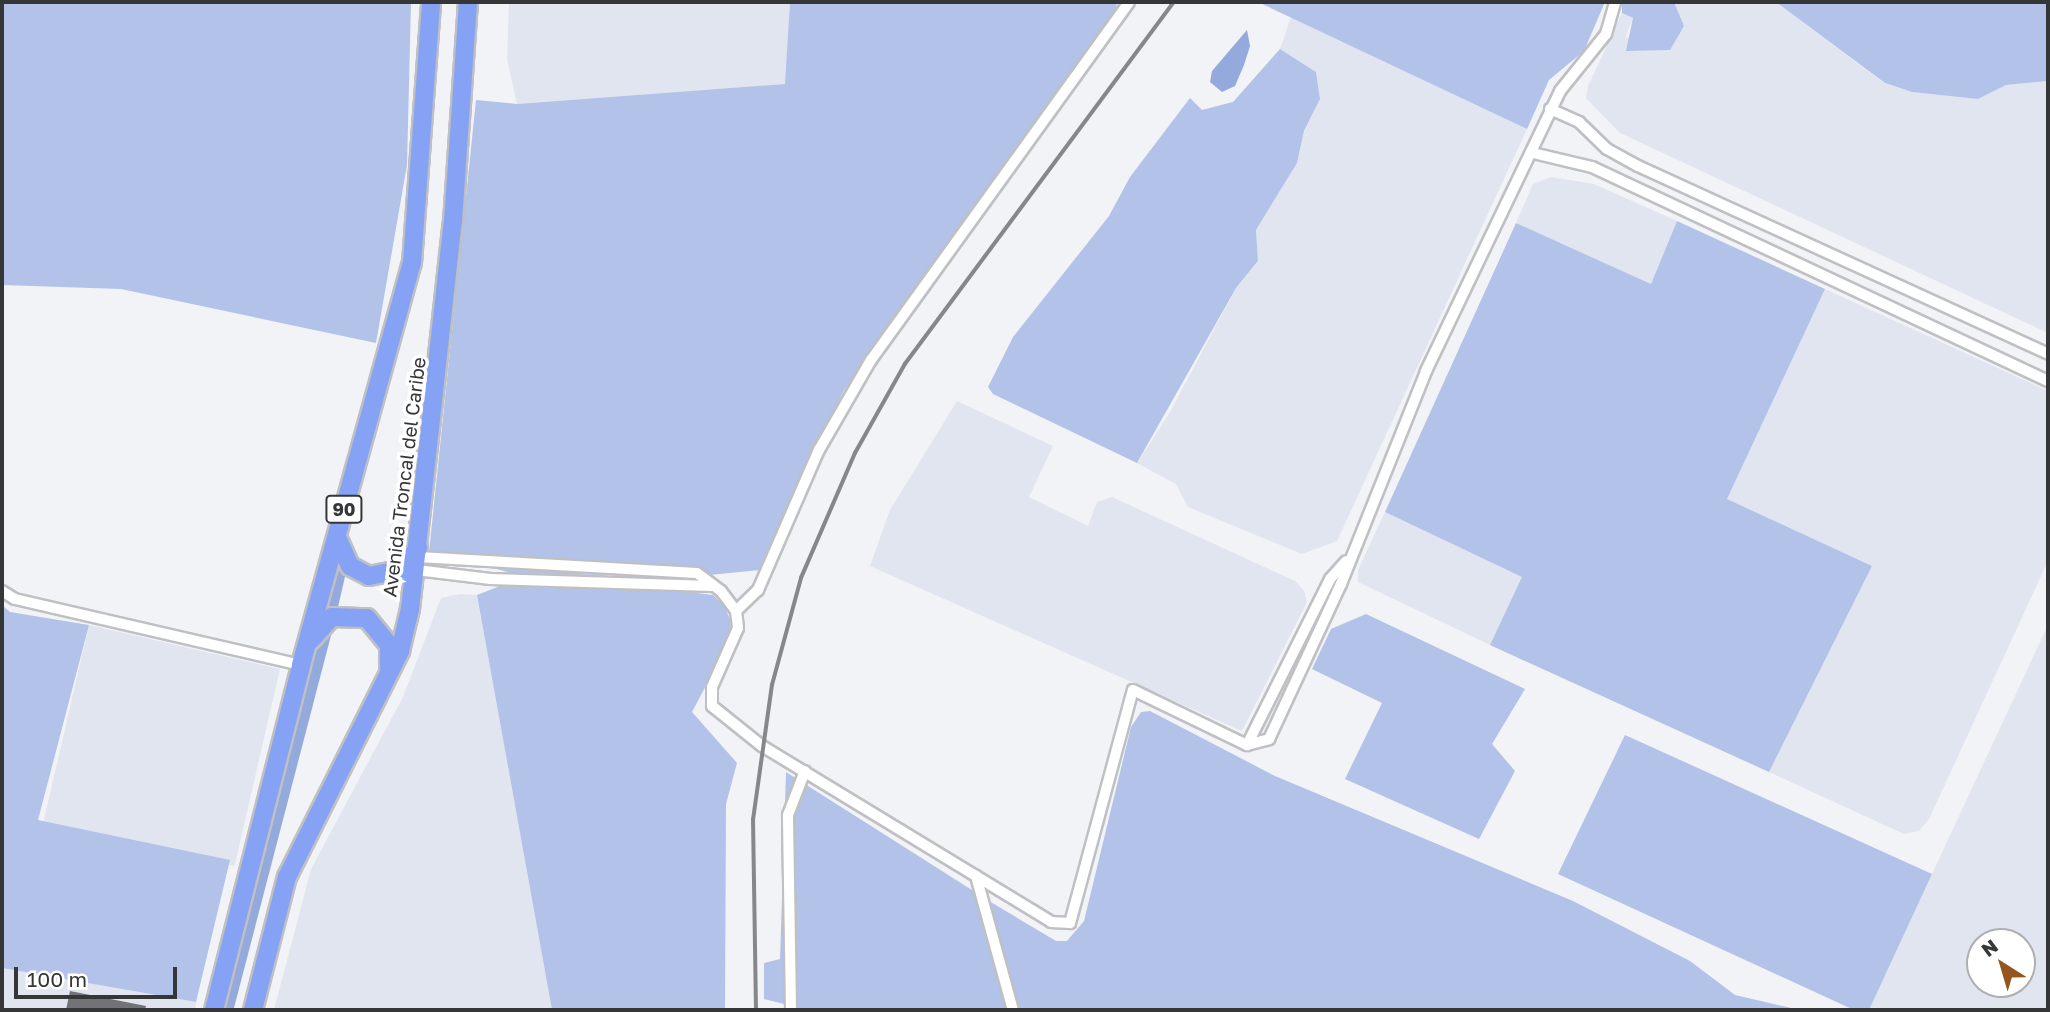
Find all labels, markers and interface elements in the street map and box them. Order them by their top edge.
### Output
street label: Avenida Troncal del Caribe [378,356,430,598]
road number: 90 [325,494,363,524]
north arrow [1966,928,2036,998]
text: N [1977,934,2002,961]
scale bar [18,953,180,997]
text: 100 m [27,966,87,992]

